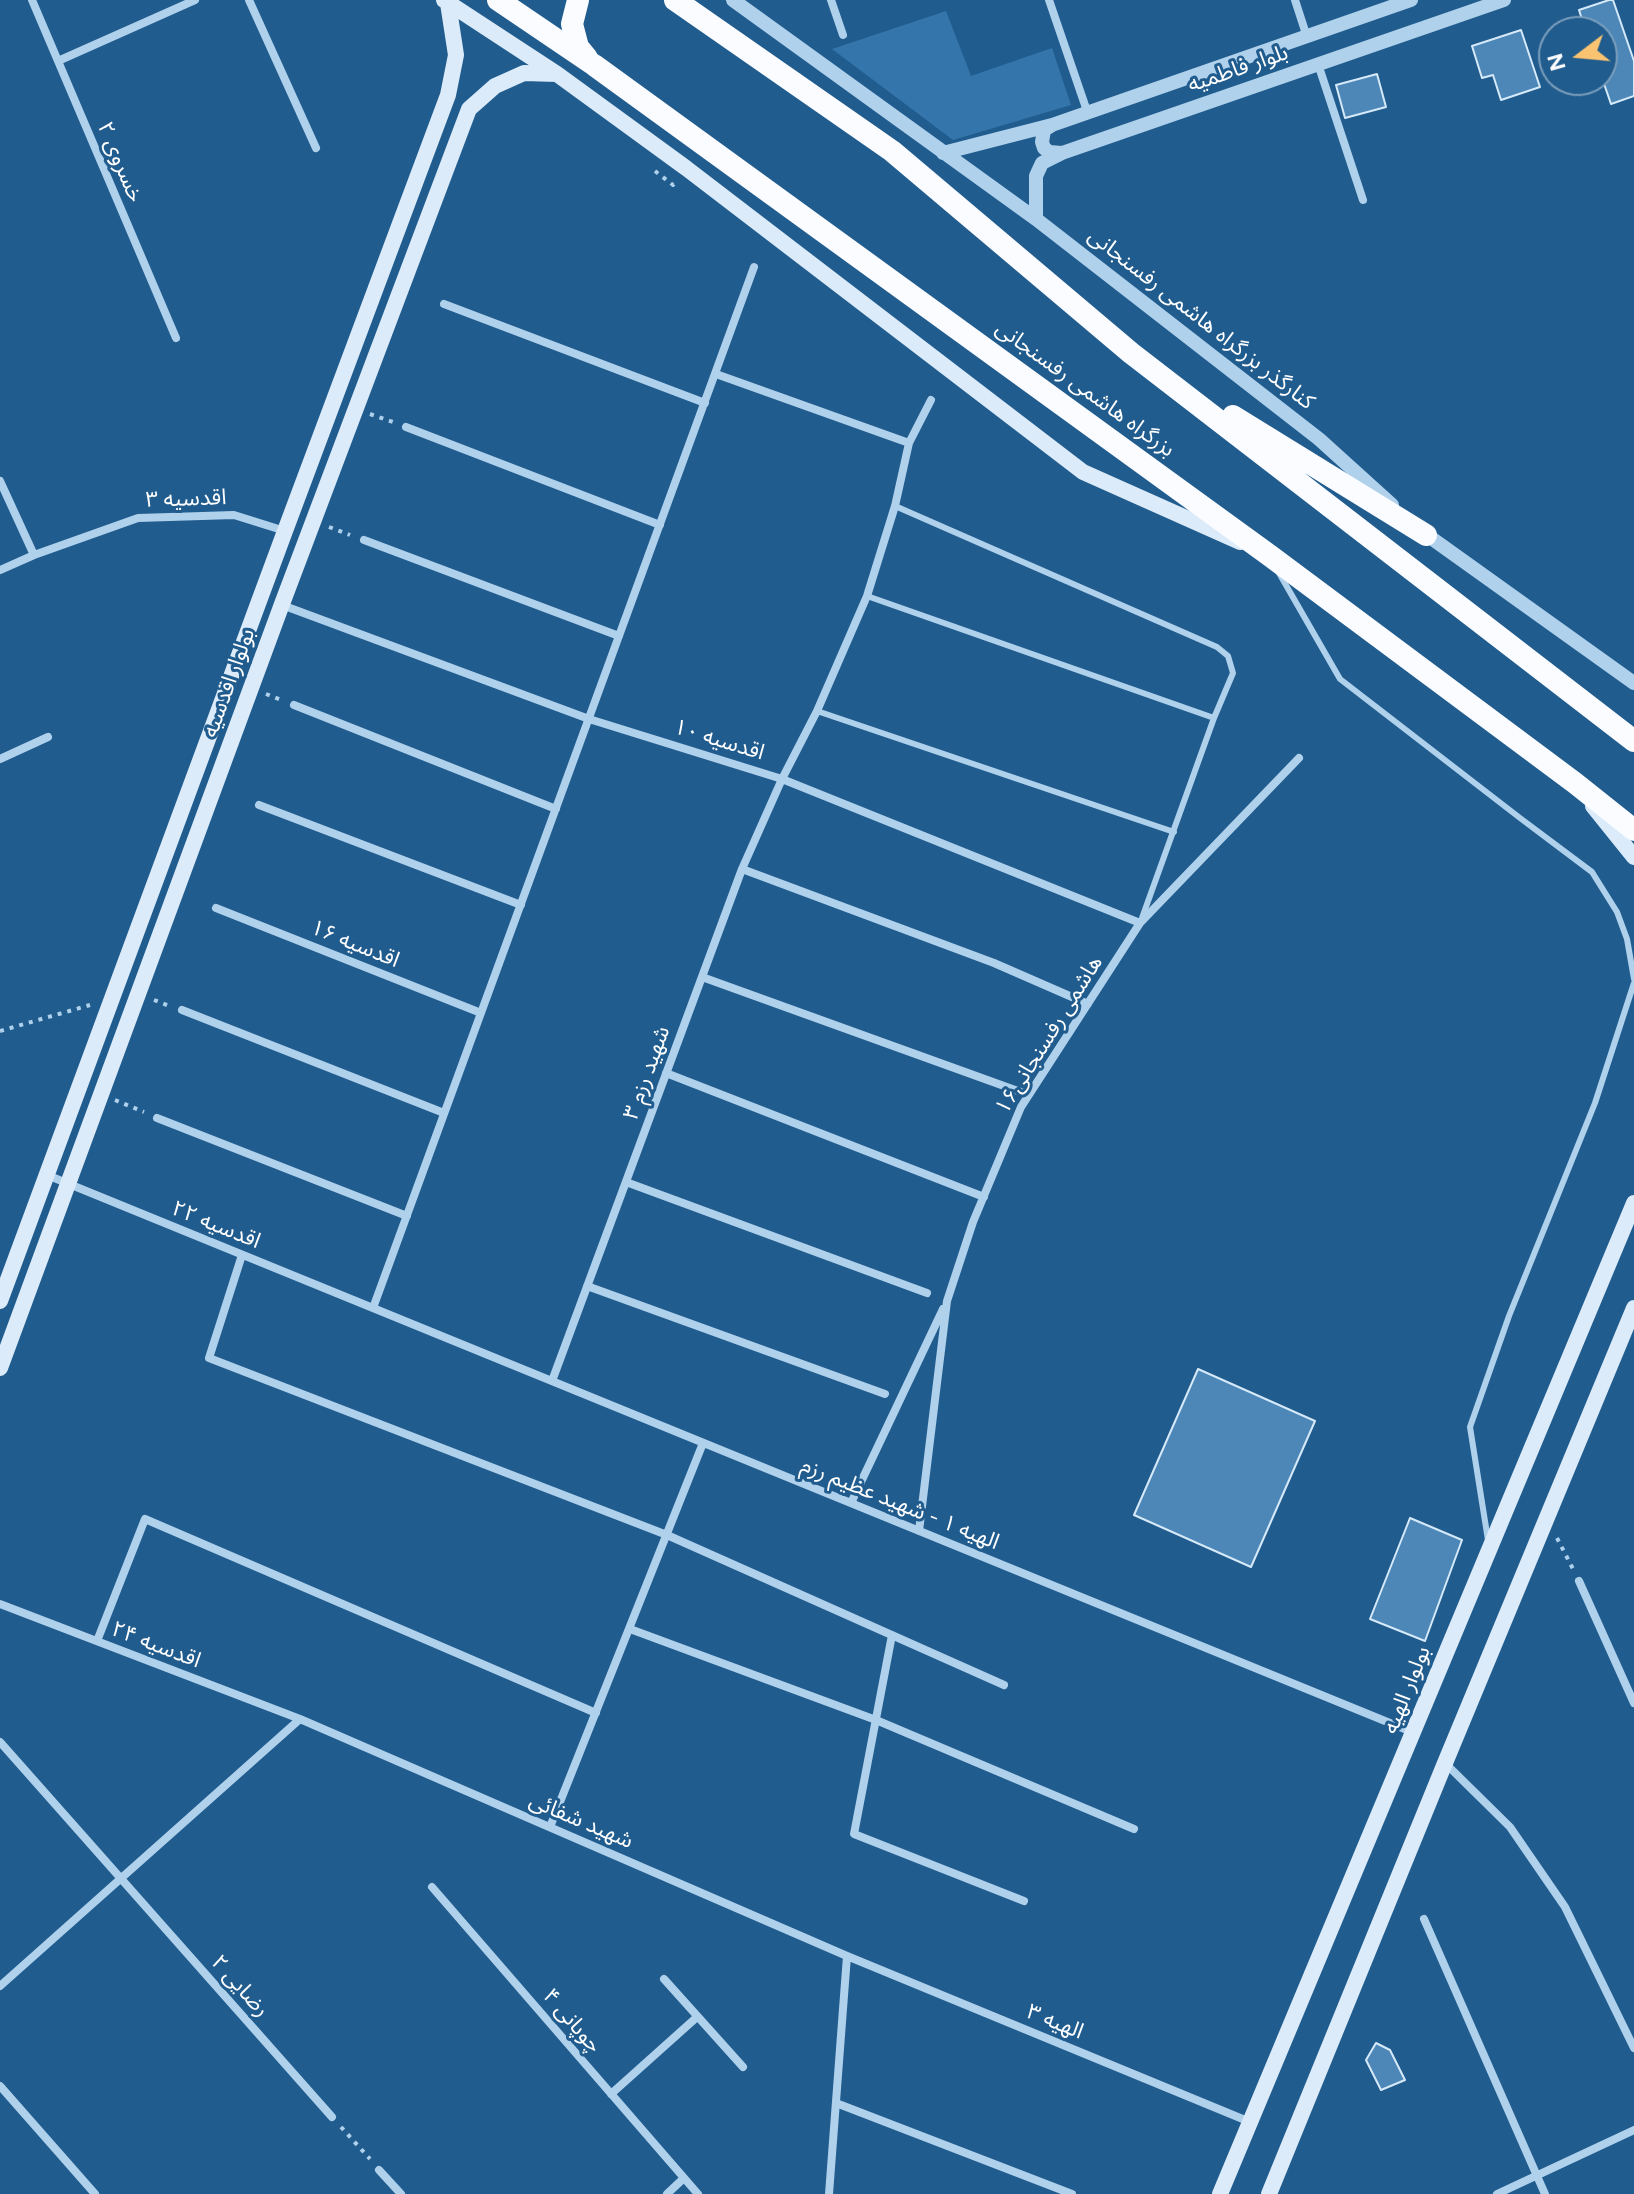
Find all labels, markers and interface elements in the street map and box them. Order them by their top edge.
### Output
north arrow [1538,16,1618,96]
street label: بلوار فاطمیه [1184,40,1292,98]
text: N [1541,50,1572,74]
street label: خسروی ۲ [91,118,149,206]
street label: کنارگذر بزرگراه هاشمی رفسنجانی [1083,222,1319,416]
street label: بزرگراه هاشمی رفسنجانی [990,315,1180,463]
street label: اقدسیه ۳ [145,484,227,514]
street label: بولوار اقدسیه [197,625,261,741]
street label: اقدسیه ۱۰ [670,714,768,766]
street label: اقدسیه ۱۶ [307,914,403,974]
street label: هاشمی رفسنجانی۱۶ [990,951,1108,1119]
street label: شهید رزم ۳ [618,1023,676,1123]
street label: اقدسیه ۲۲ [168,1195,264,1255]
street label: الهیه ۱ - شهید عظیم رزم [797,1452,1003,1556]
street label: اقدسیه ۲۴ [108,1616,204,1674]
street label: بولوار الهیه [1377,1642,1437,1738]
street label: شهید شفائی [525,1787,637,1855]
street label: رضایی ۲ [205,1949,275,2023]
street label: چوپانی ۴ [537,1983,607,2059]
street label: الهیه ۳ [1023,1999,1087,2045]

